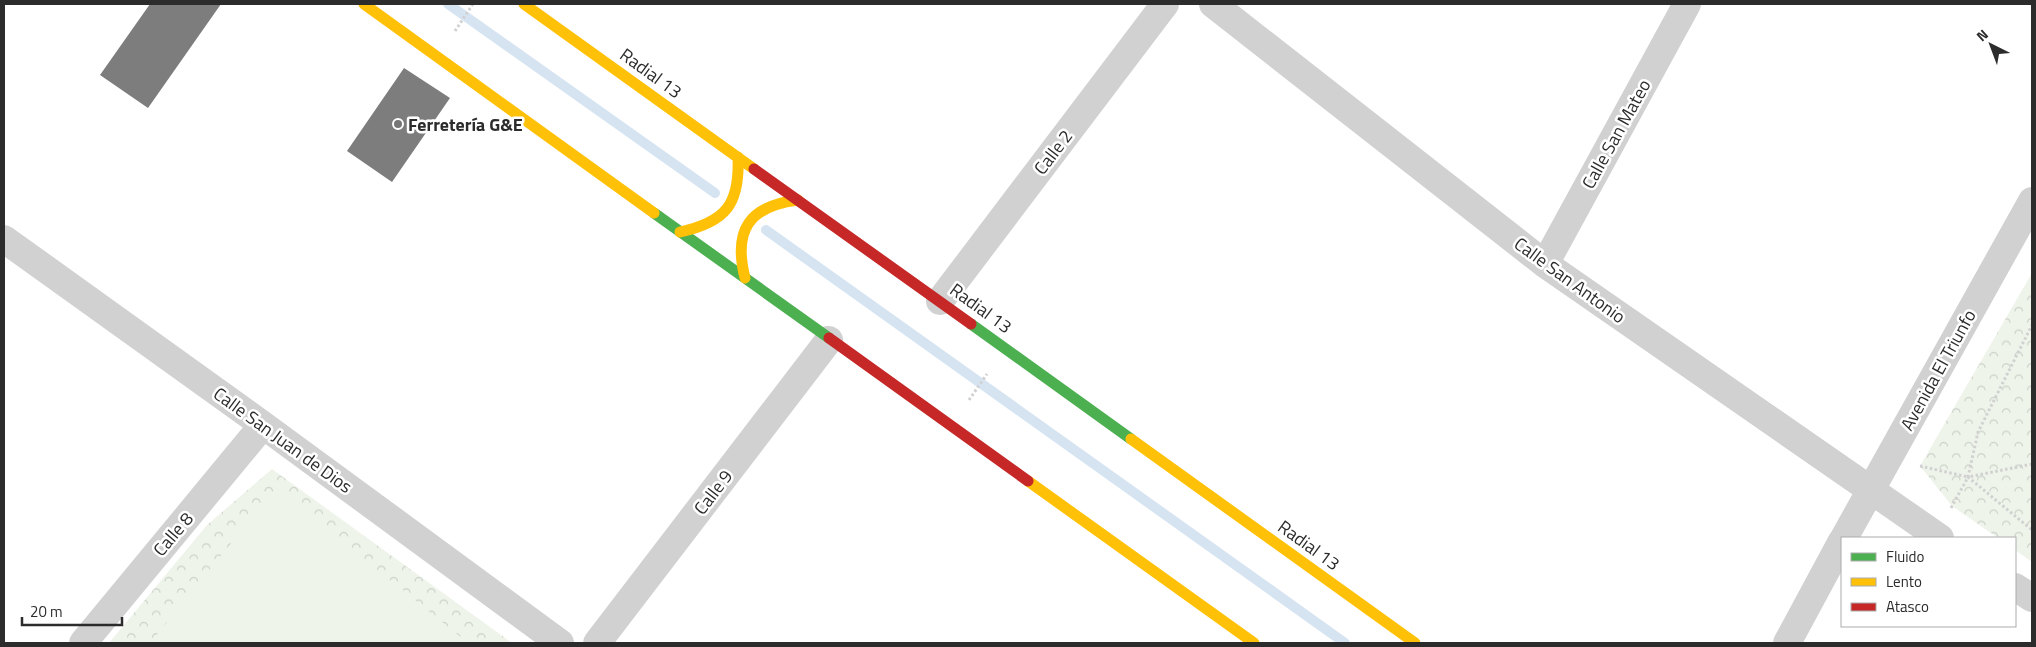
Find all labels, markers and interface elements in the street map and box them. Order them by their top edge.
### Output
north arrow [1966,20,2016,70]
text: N [1971,24,1993,46]
street label: Radial 13 [614,41,688,105]
street label: Calle San Mateo [1575,74,1657,194]
place label: Ferretería G&E [408,111,523,138]
marker: Ferretería G&E [392,118,404,130]
street label: Calle 2 [1027,124,1079,180]
street label: Calle San Antonio [1509,230,1631,330]
street label: Radial 13 [944,276,1018,340]
street label: Avenida El Triunfo [1894,305,1982,435]
street label: Calle San Juan de Dios [208,380,358,500]
street label: Calle 9 [687,464,739,520]
street label: Calle 8 [147,506,199,562]
street label: Radial 13 [1272,513,1346,577]
legend [1841,537,2016,627]
text: Fluido [1886,545,1925,568]
text: Lento [1886,570,1922,593]
scale bar [22,594,122,626]
text: Atasco [1886,595,1929,618]
text: 20 m [30,600,63,623]

